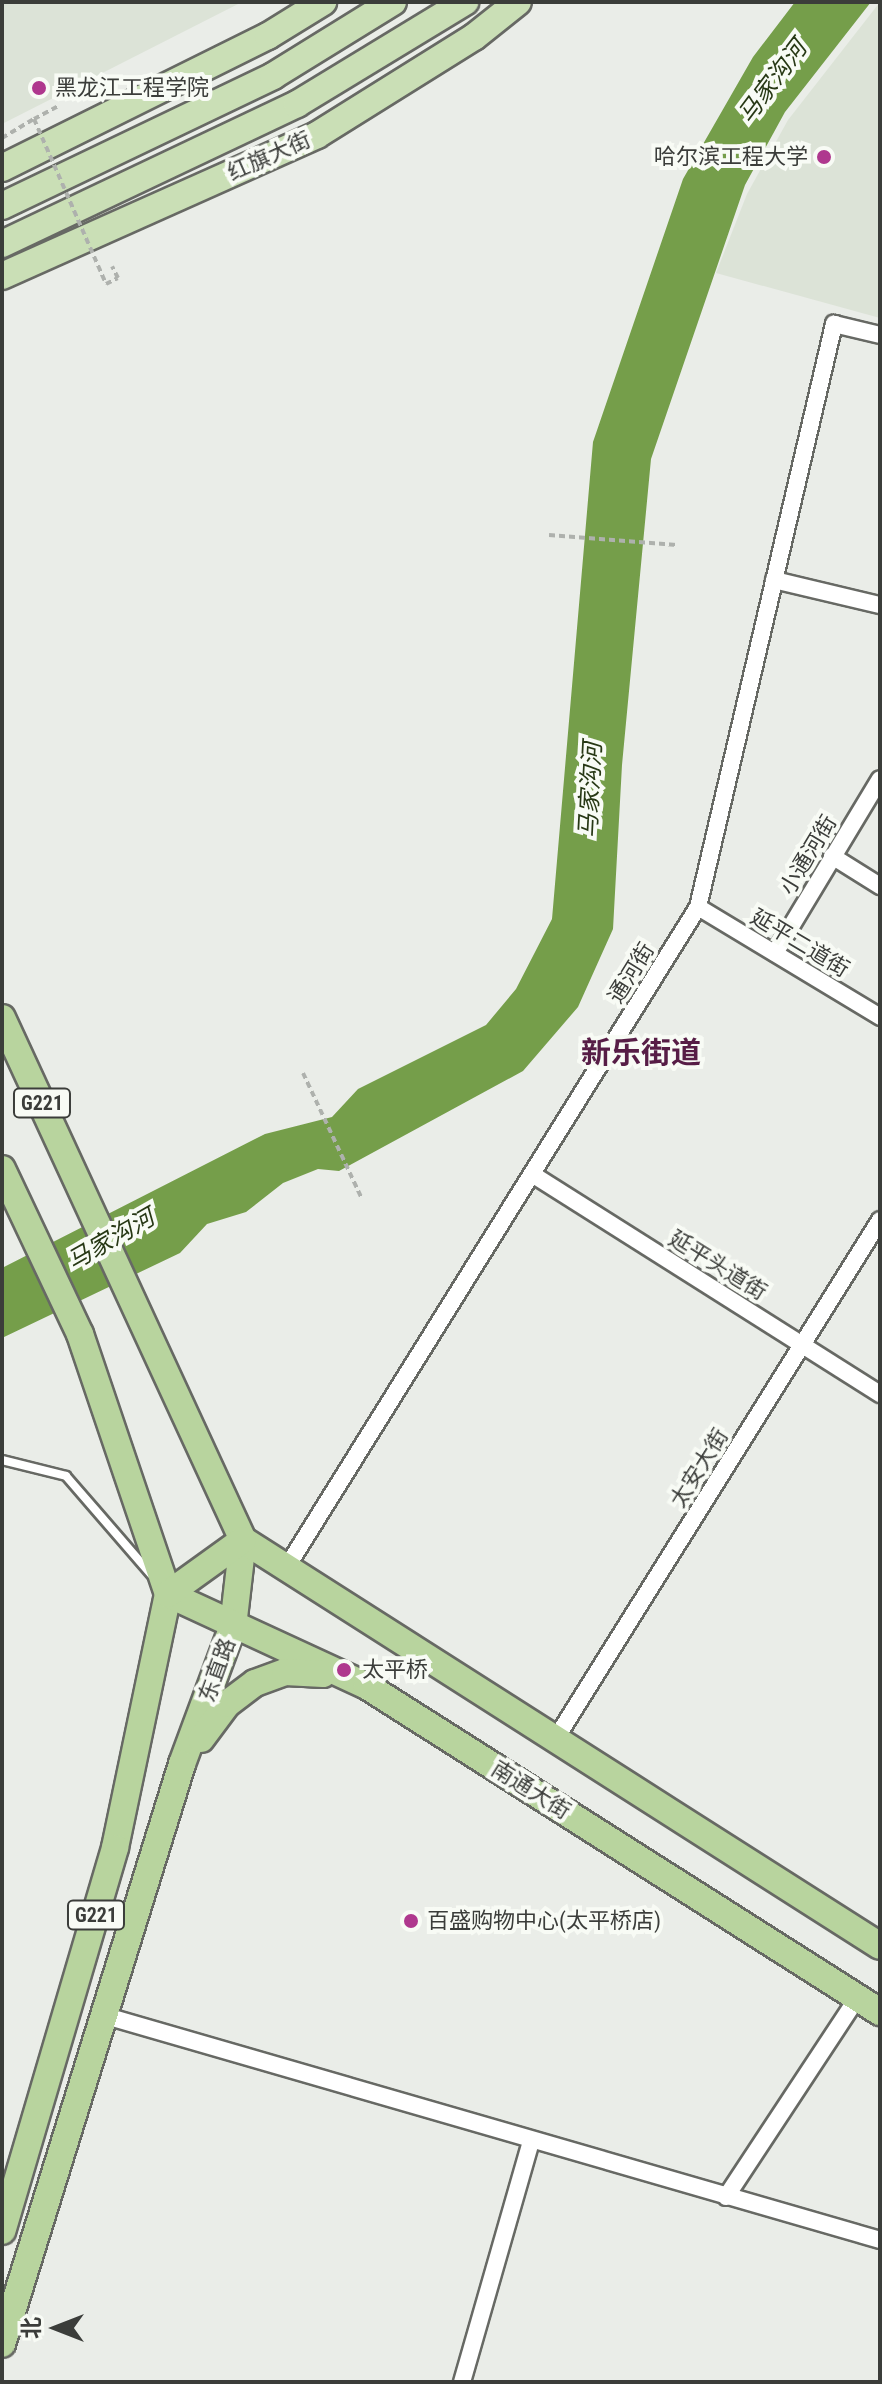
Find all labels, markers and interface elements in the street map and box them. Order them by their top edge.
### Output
water label: 马家沟河 [733,35,813,129]
place label: 黑龙江工程学院 [55,75,209,101]
marker: 黑龙江工程学院 [30,79,48,97]
street label: 红旗大街 [223,126,315,186]
place label: 哈尔滨工程大学 [654,144,808,170]
marker: 哈尔滨工程大学 [815,148,833,166]
water label: 马家沟河 [574,741,608,839]
street label: 小通河街 [774,810,842,900]
street label: 延平二道街 [746,903,854,983]
street label: 通河街 [602,938,660,1008]
district label: 新乐街道 [581,1035,701,1071]
road number: G221 [12,1087,72,1119]
water label: 马家沟河 [62,1204,160,1276]
street label: 延平头道街 [664,1225,772,1305]
street label: 太安大街 [664,1424,734,1512]
street label: 东直路 [193,1634,241,1706]
place label: 太平桥 [362,1657,428,1683]
marker: 太平桥 [333,1659,355,1681]
street label: 南通大街 [487,1755,575,1825]
road number: G221 [66,1899,126,1931]
place label: 百盛购物中心(太平桥店) [427,1908,661,1934]
marker: 百盛购物中心(太平桥店) [402,1912,420,1930]
north arrow [16,2288,96,2368]
text: 北 [19,2317,44,2339]

